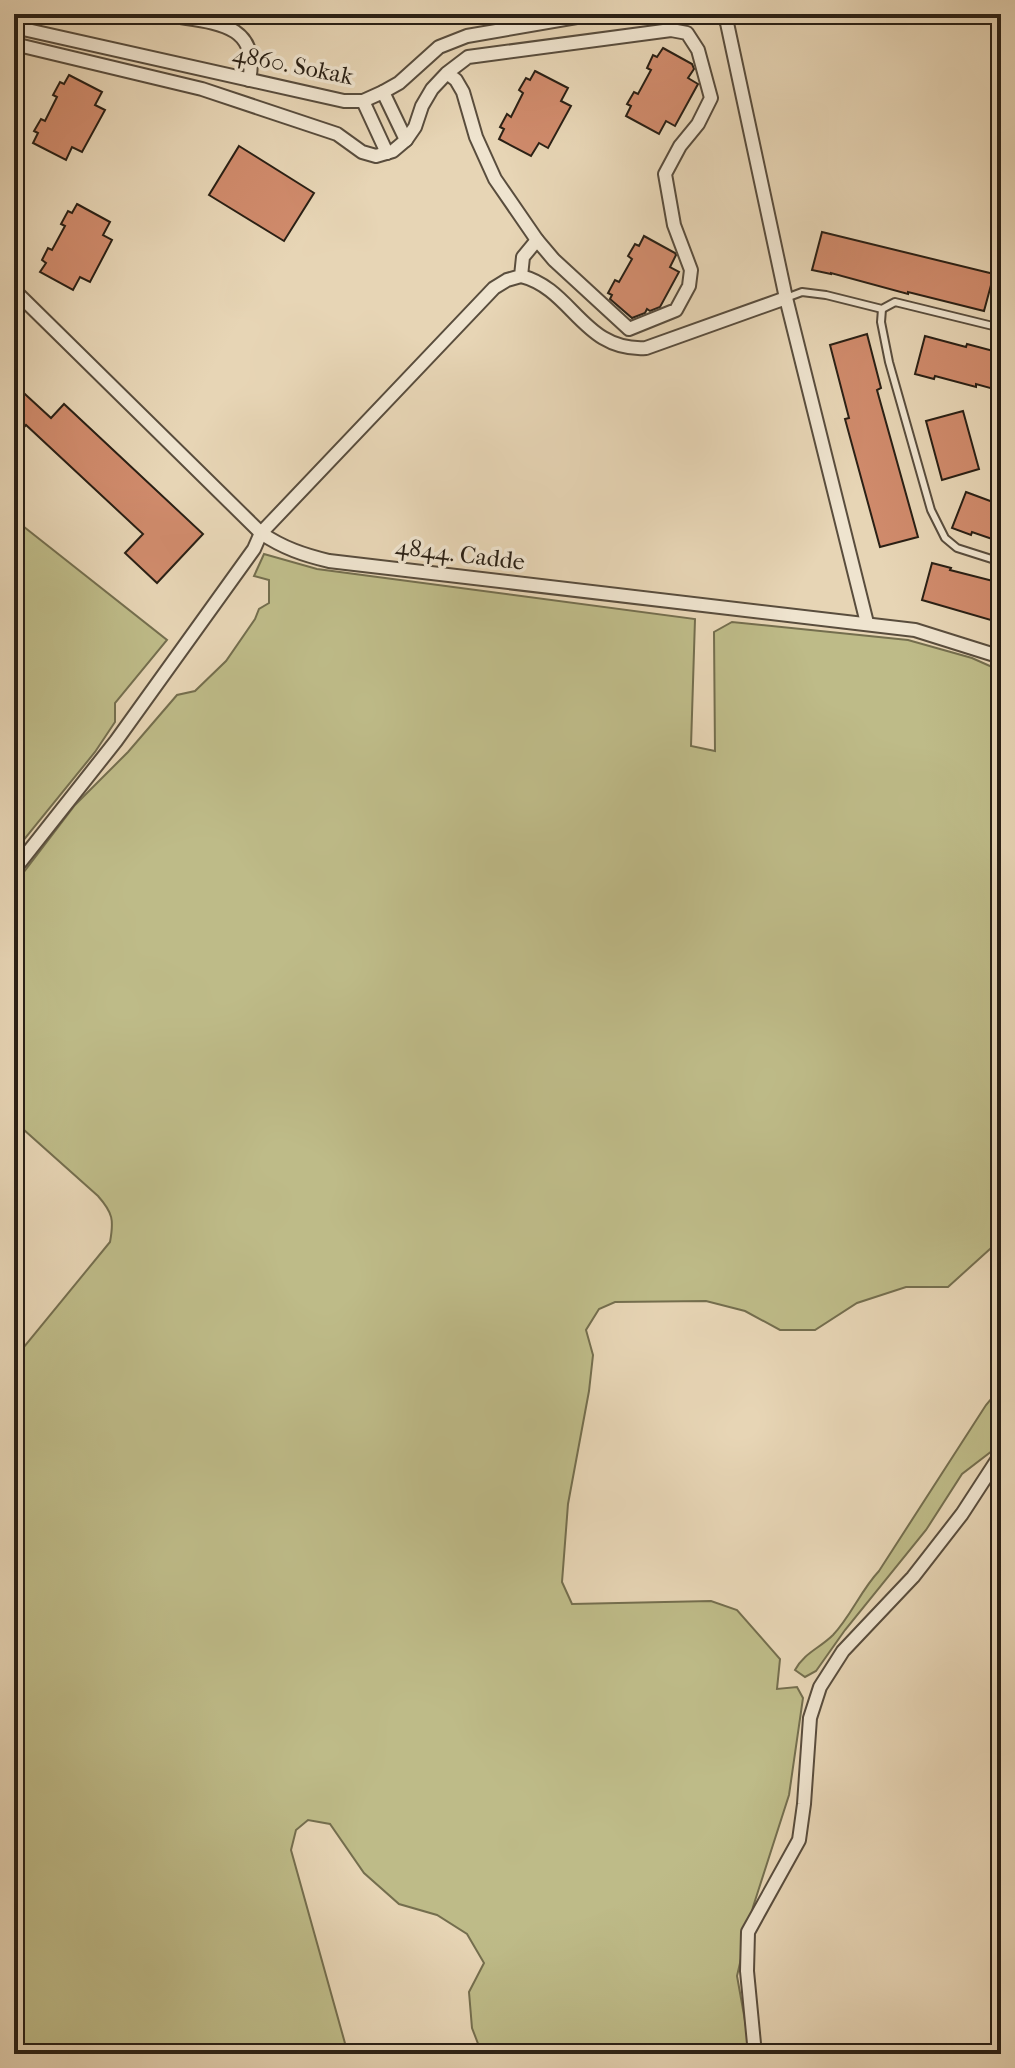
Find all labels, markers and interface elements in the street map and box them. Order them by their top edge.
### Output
street label: 4860. Sokak [230,40,356,91]
street label: 4844. Cadde [394,532,526,576]

